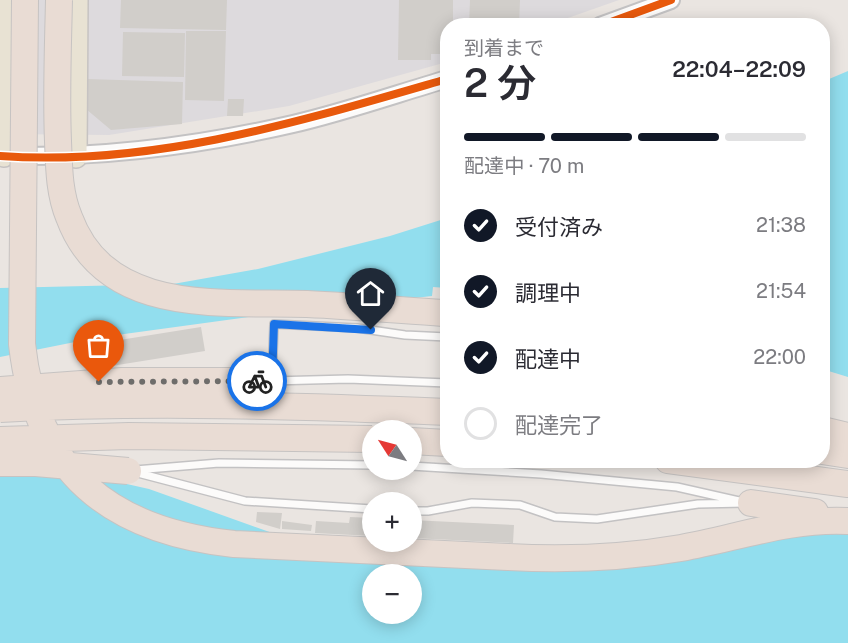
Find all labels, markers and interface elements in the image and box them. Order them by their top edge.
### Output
text: 到着まで [464,36,544,60]
text: 22:04–22:09 [672,56,806,82]
text: 2 分 [464,60,536,106]
text: 配達中 · 70 m [464,154,584,178]
icon: check [464,209,497,242]
text: 21:38 [756,213,806,237]
text: 受付済み [515,214,603,240]
pin [345,268,396,330]
icon: check [464,275,497,308]
icon: home [354,277,387,310]
text: 21:54 [756,279,806,303]
text: 調理中 [515,280,581,306]
pin [73,320,124,382]
icon: bag [82,329,115,362]
icon: check [464,341,497,374]
text: 22:00 [753,345,806,369]
text: 配達中 [515,346,581,372]
courier [227,351,287,411]
icon: bike [241,365,274,398]
text: 配達完了 [515,412,603,438]
north arrow [362,420,422,480]
map controls [362,420,422,624]
button: + [362,492,422,552]
button: − [362,564,422,624]

